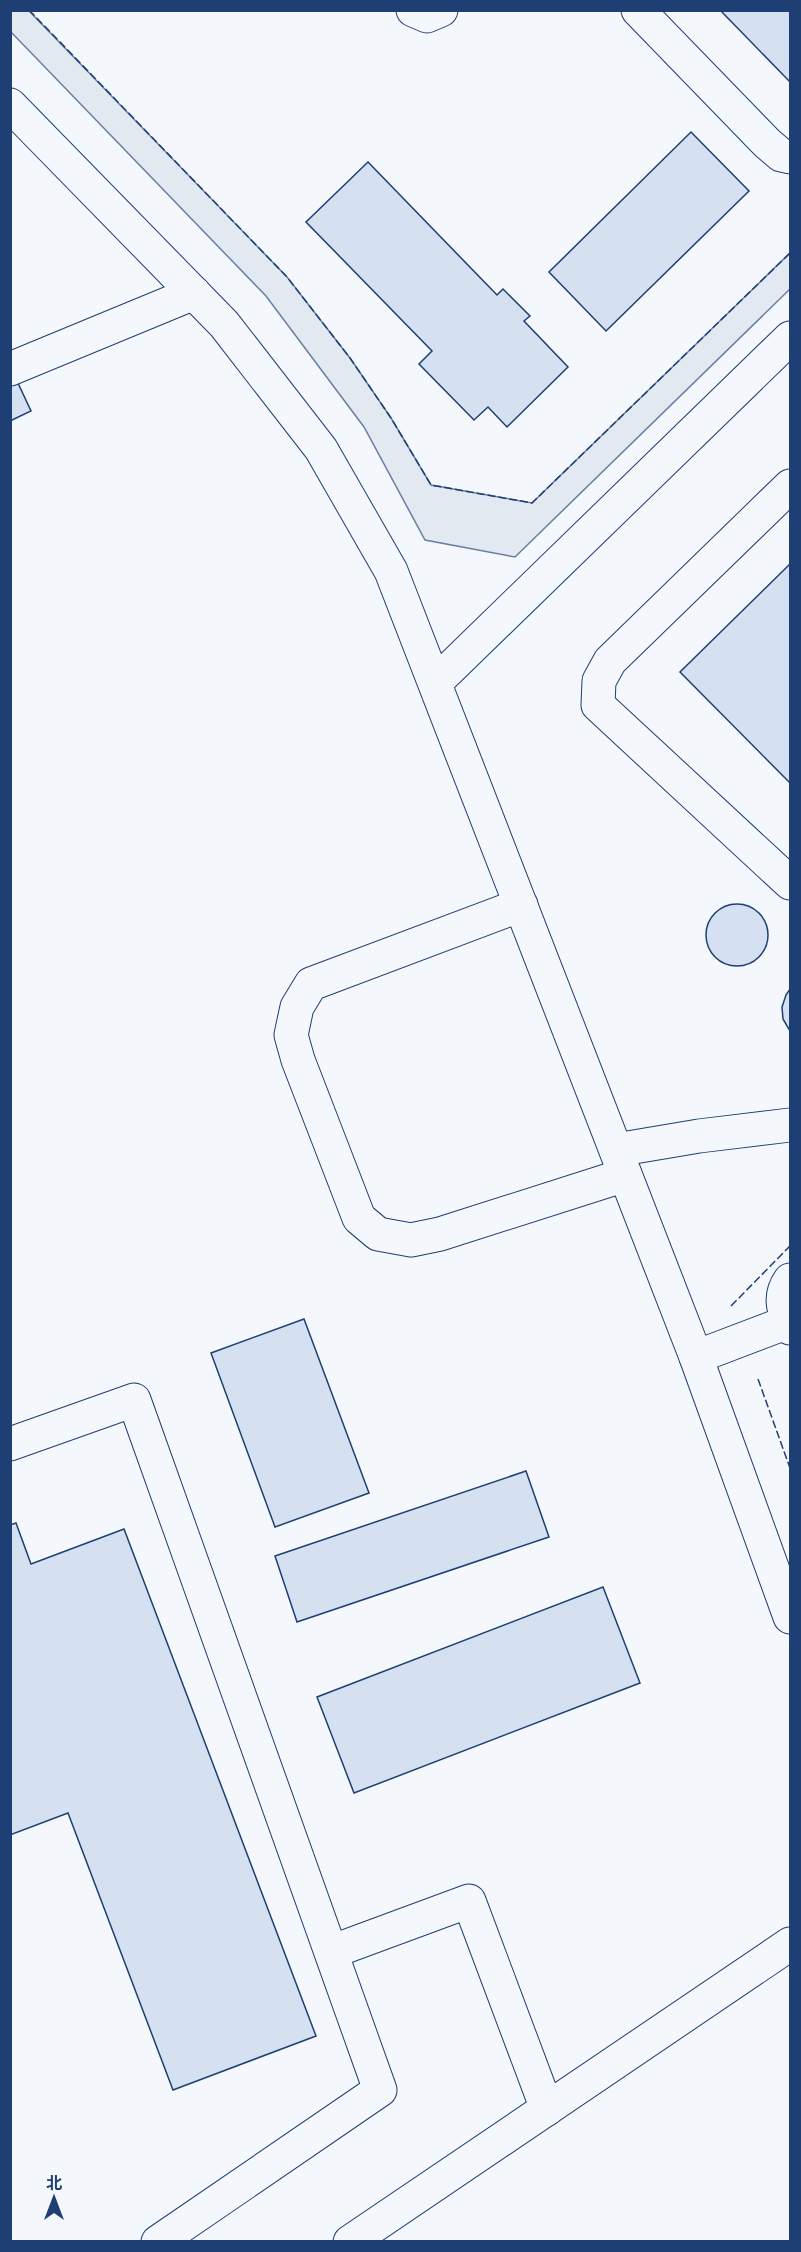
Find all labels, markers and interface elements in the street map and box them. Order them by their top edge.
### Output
north arrow [24,2168,84,2228]
text: 北 [46,2175,62,2195]

